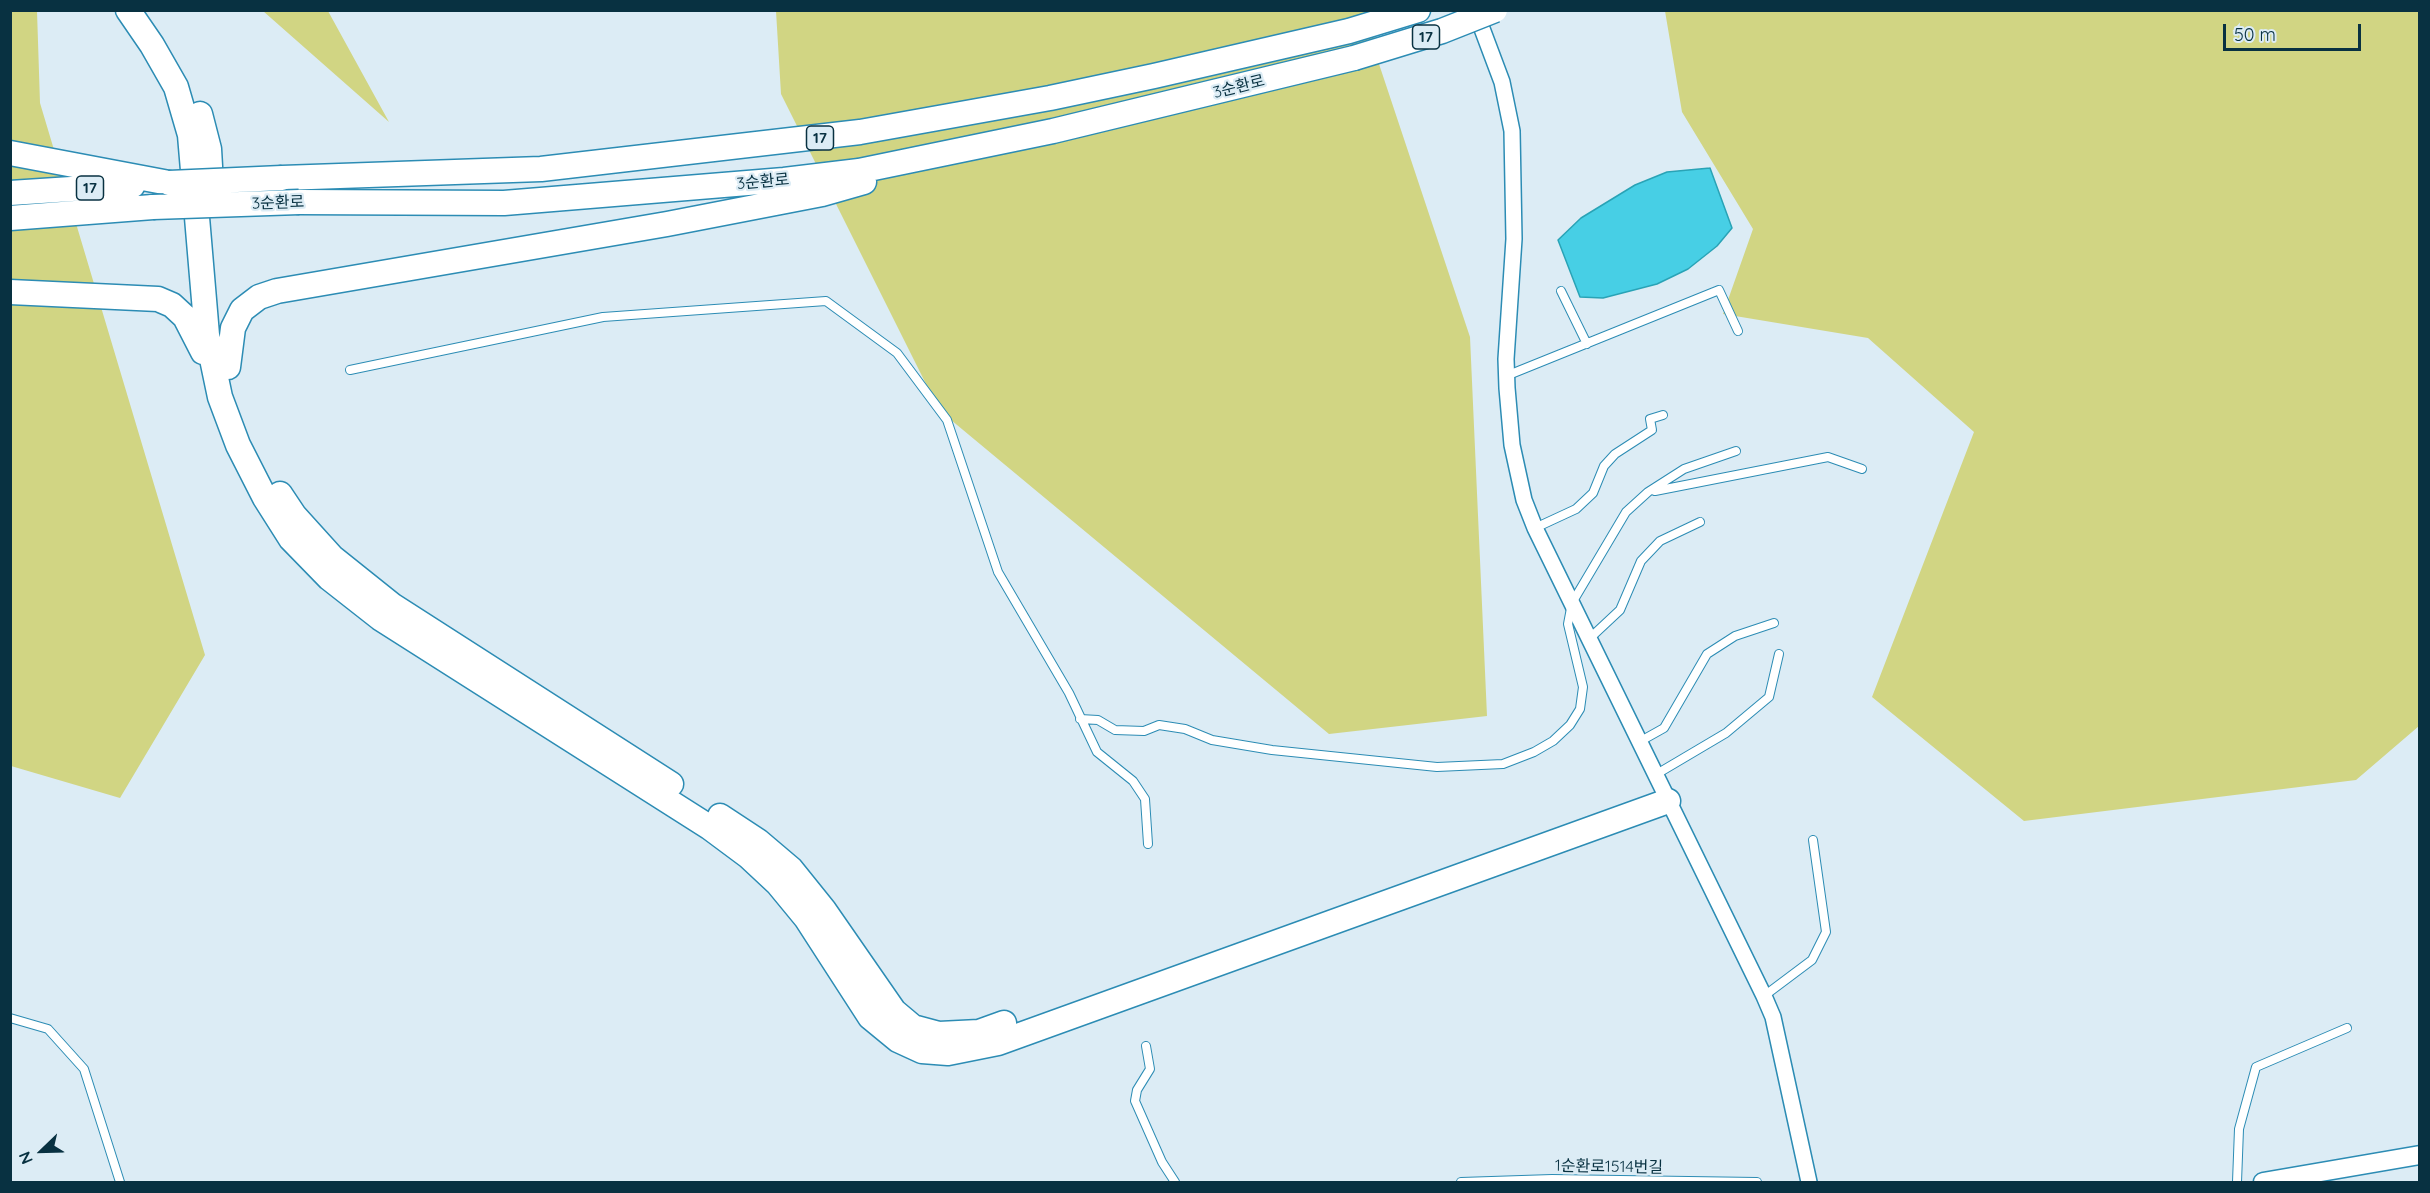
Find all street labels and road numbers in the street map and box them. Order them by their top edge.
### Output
road number: 17 [1412,25,1440,49]
street label: 3순환로 [1211,71,1267,103]
road number: 17 [806,126,834,150]
street label: 3순환로 [736,170,790,194]
road number: 17 [76,176,104,200]
street label: 3순환로 [251,192,305,214]
street label: 1순환로1514번길 [1555,1156,1663,1178]

